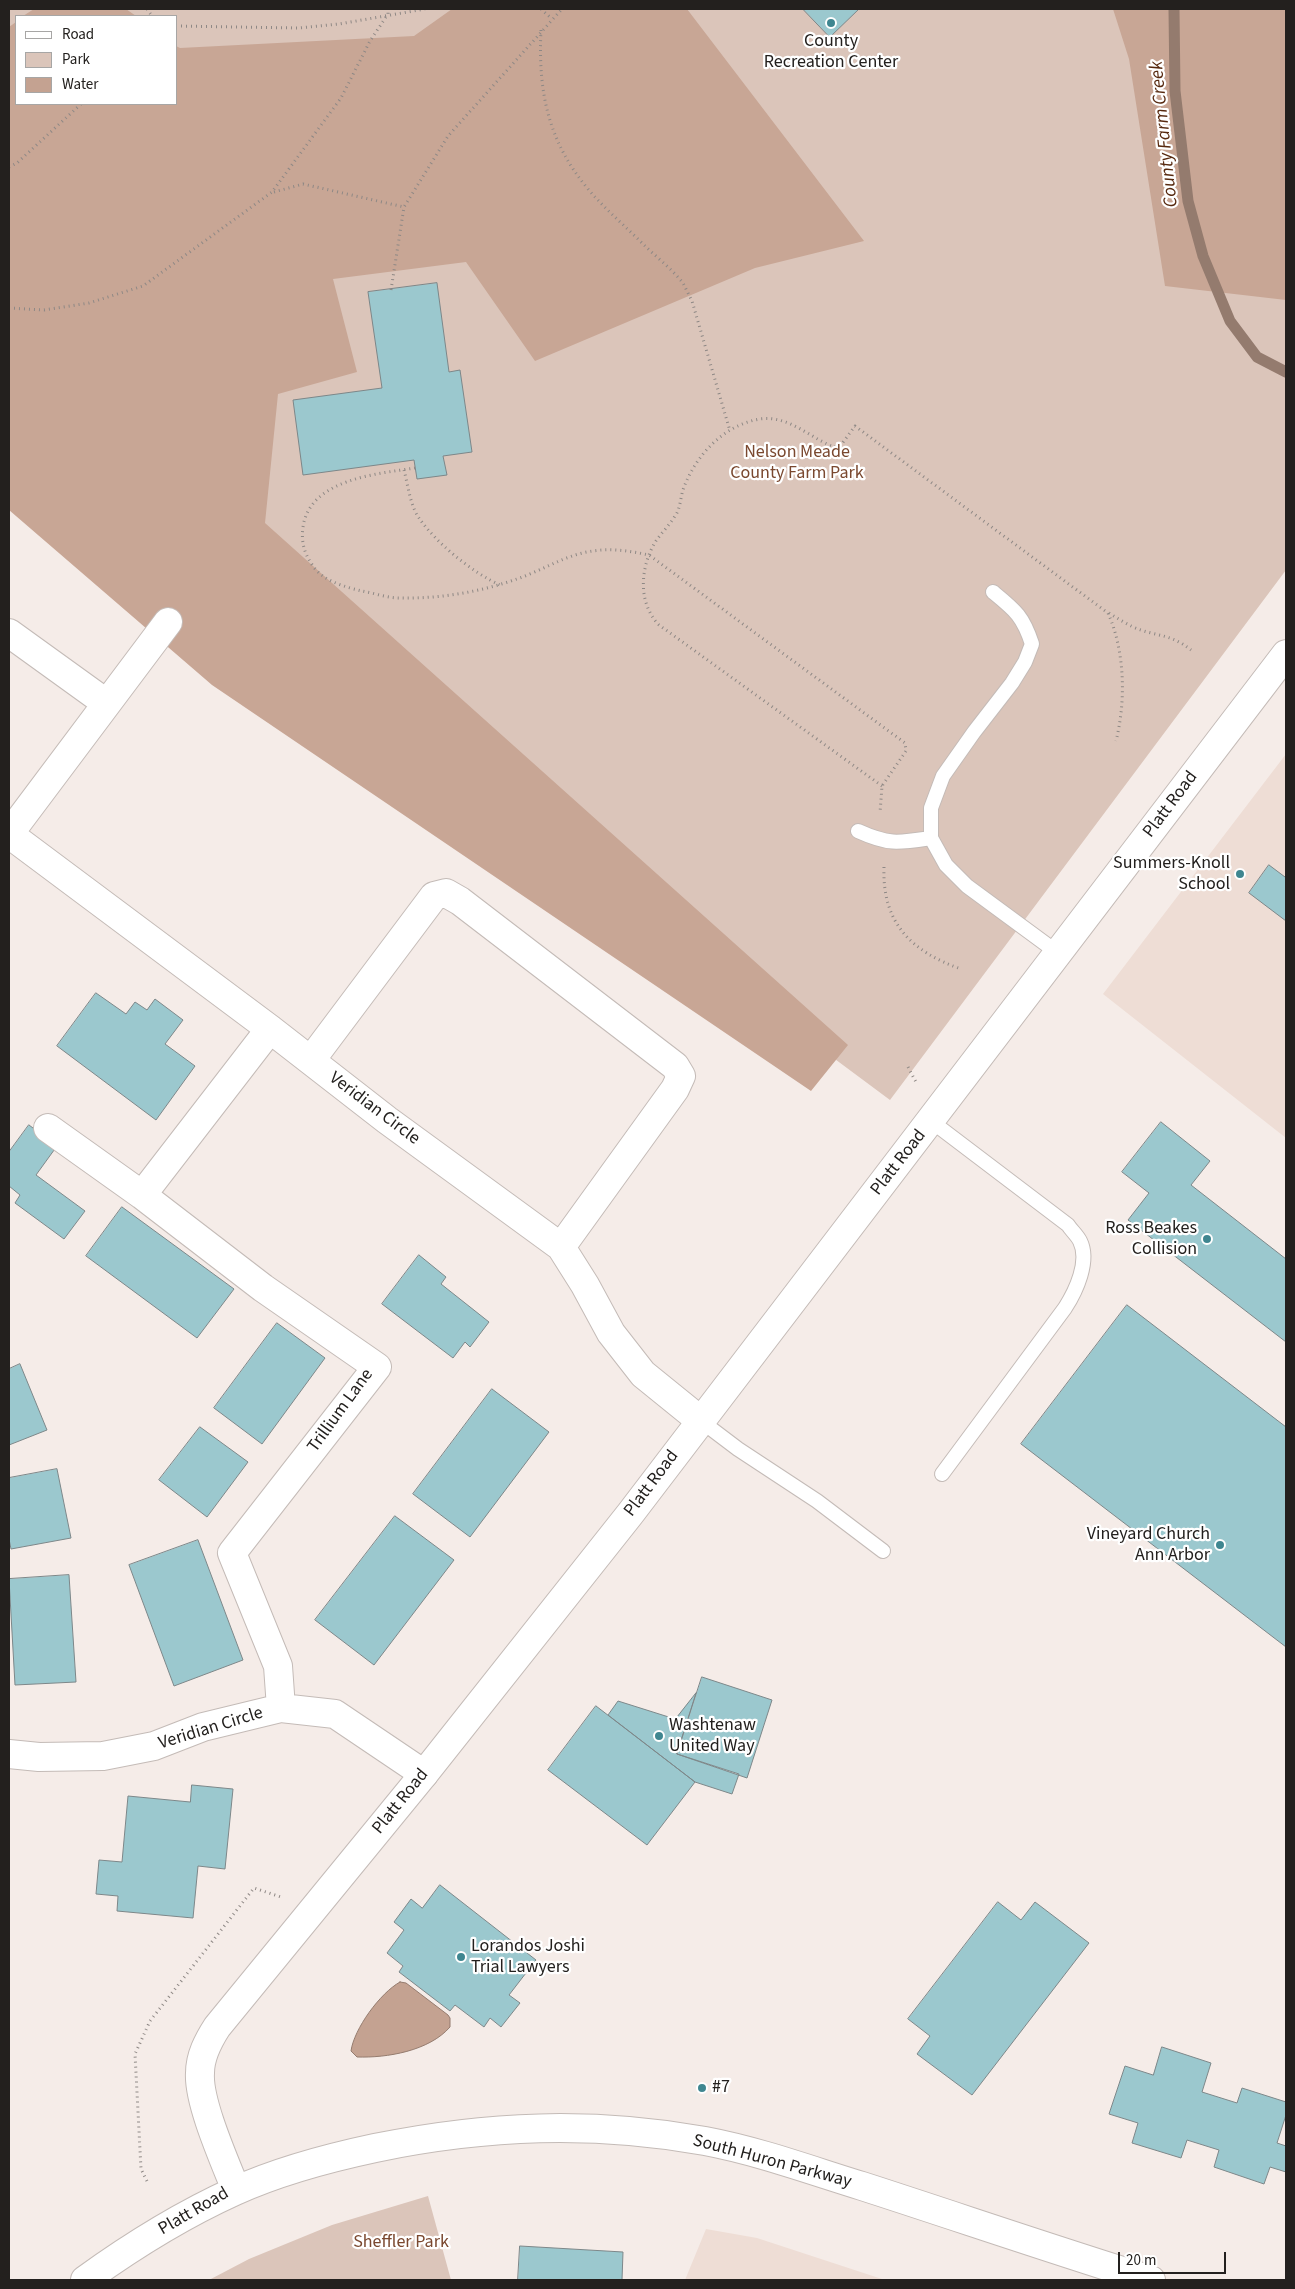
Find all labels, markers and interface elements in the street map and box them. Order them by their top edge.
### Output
legend [15,15,178,105]
marker: County Recreation Center [825,17,837,29]
text: Road [62,24,94,45]
place label: County Recreation Center [764,31,898,74]
text: Park [62,49,90,70]
water label: County Farm Creek [1146,60,1184,208]
text: Water [62,74,98,95]
park label: Nelson Meade County Farm Park [730,442,864,484]
street label: Platt Road [1139,767,1203,843]
place label: Summers-Knoll School [1113,853,1230,896]
marker: Summers-Knoll School [1234,868,1246,880]
street label: Veridian Circle [324,1068,424,1150]
street label: Platt Road [867,1126,931,1200]
place label: Ross Beakes Collision [1105,1218,1197,1260]
marker: Ross Beakes Collision [1201,1233,1213,1245]
street label: Trillium Lane [303,1365,379,1457]
street label: Platt Road [620,1446,684,1522]
place label: Vineyard Church Ann Arbor [1087,1524,1210,1566]
marker: Vineyard Church Ann Arbor [1214,1539,1226,1551]
street label: Veridian Circle [156,1703,266,1755]
place label: Washtenaw United Way [669,1715,756,1758]
marker: Washtenaw United Way [653,1730,665,1742]
street label: Platt Road [368,1765,434,1839]
place label: Lorandos Joshi Trial Lawyers [471,1936,585,1978]
marker: Lorandos Joshi Trial Lawyers [455,1951,467,1963]
place label: #7 [712,2077,730,2099]
marker: #7 [696,2082,708,2094]
street label: South Huron Parkway [690,2130,854,2194]
street label: Platt Road [155,2183,233,2241]
park label: Sheffler Park [353,2232,449,2254]
scale bar [1120,2242,1228,2274]
text: 20 m [1126,2250,1156,2271]

